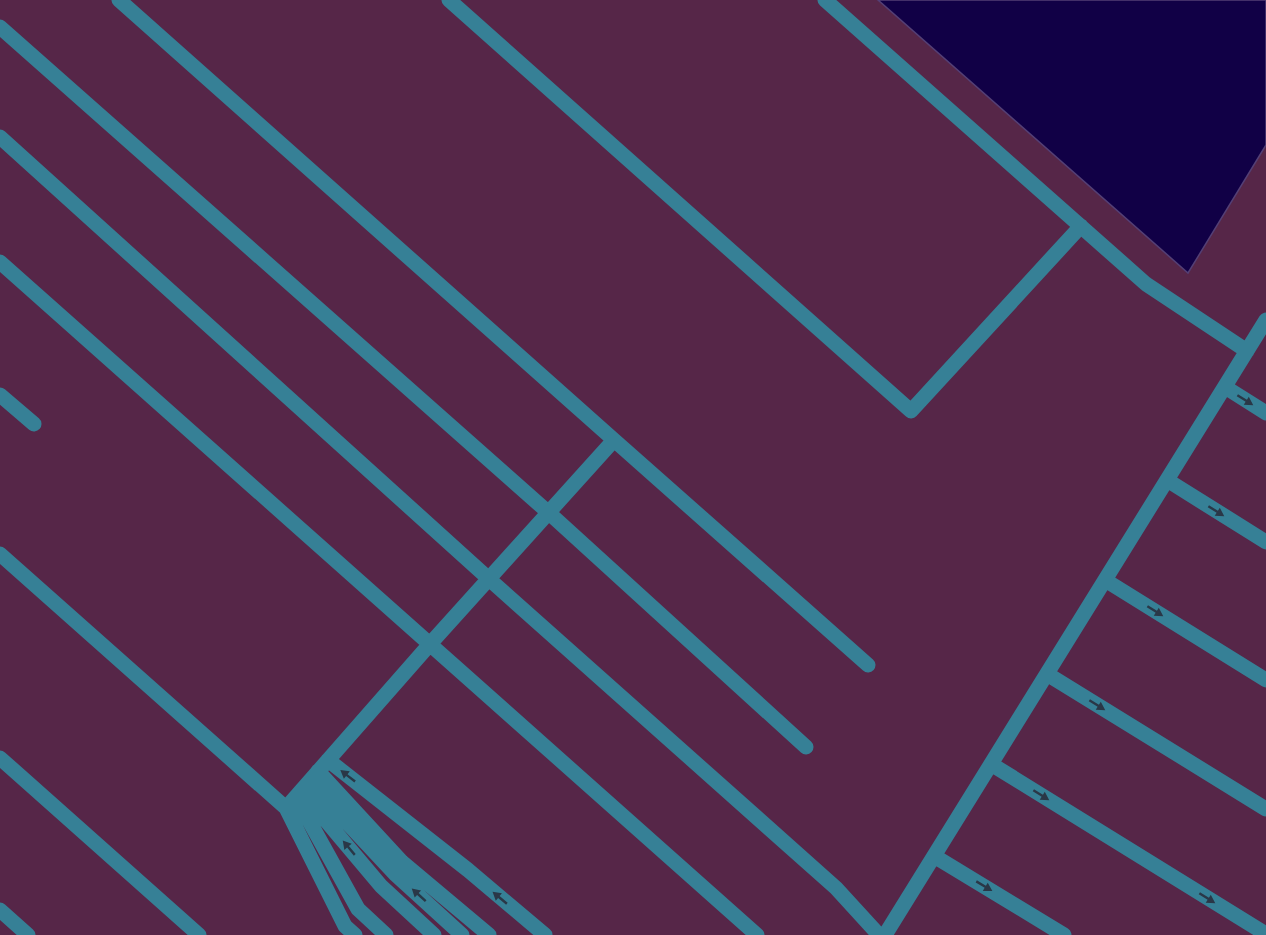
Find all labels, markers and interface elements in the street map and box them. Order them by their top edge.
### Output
one-way arrow [1237,394,1254,405]
one-way arrow [1208,506,1225,517]
one-way arrow [1147,605,1163,616]
one-way arrow [1089,699,1105,710]
one-way arrow [340,770,356,783]
one-way arrow [1033,790,1049,801]
one-way arrow [343,840,356,856]
one-way arrow [976,881,992,892]
one-way arrow [412,889,426,903]
one-way arrow [493,892,508,905]
one-way arrow [1199,892,1215,903]

